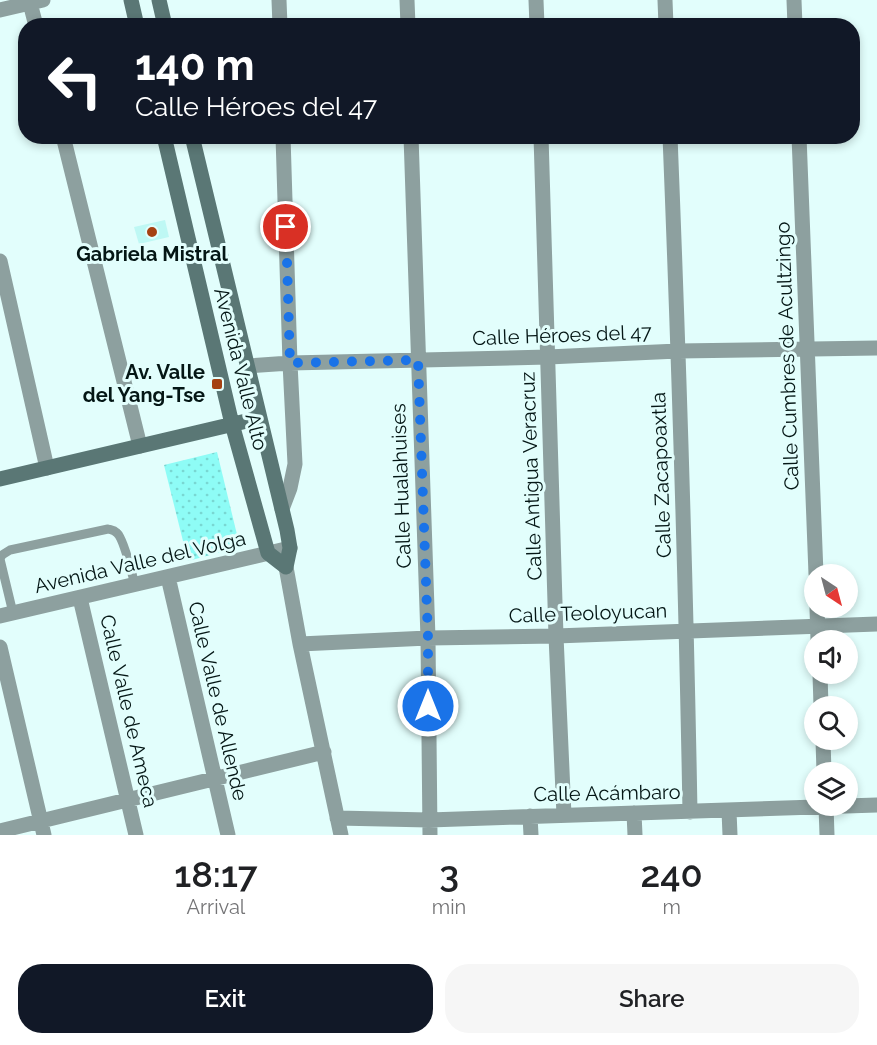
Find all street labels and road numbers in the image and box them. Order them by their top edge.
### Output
street label: Calle Cumbres de Acultzingo [770,221,804,491]
street label: Avenida Valle Alto [209,285,273,453]
street label: Calle Héroes del 47 [472,320,652,350]
street label: Calle Antigua Veracruz [515,371,547,581]
street label: Calle Zacapoaxtla [646,392,676,558]
street label: Calle Hualahuises [386,403,416,569]
street label: Avenida Valle del Volga [32,526,248,598]
street label: Calle Teoloyucan [508,598,668,628]
street label: Calle Valle de Allende [183,599,253,803]
street label: Calle Valle de Ameca [95,612,163,810]
street label: Calle Acámbaro [533,780,681,806]

